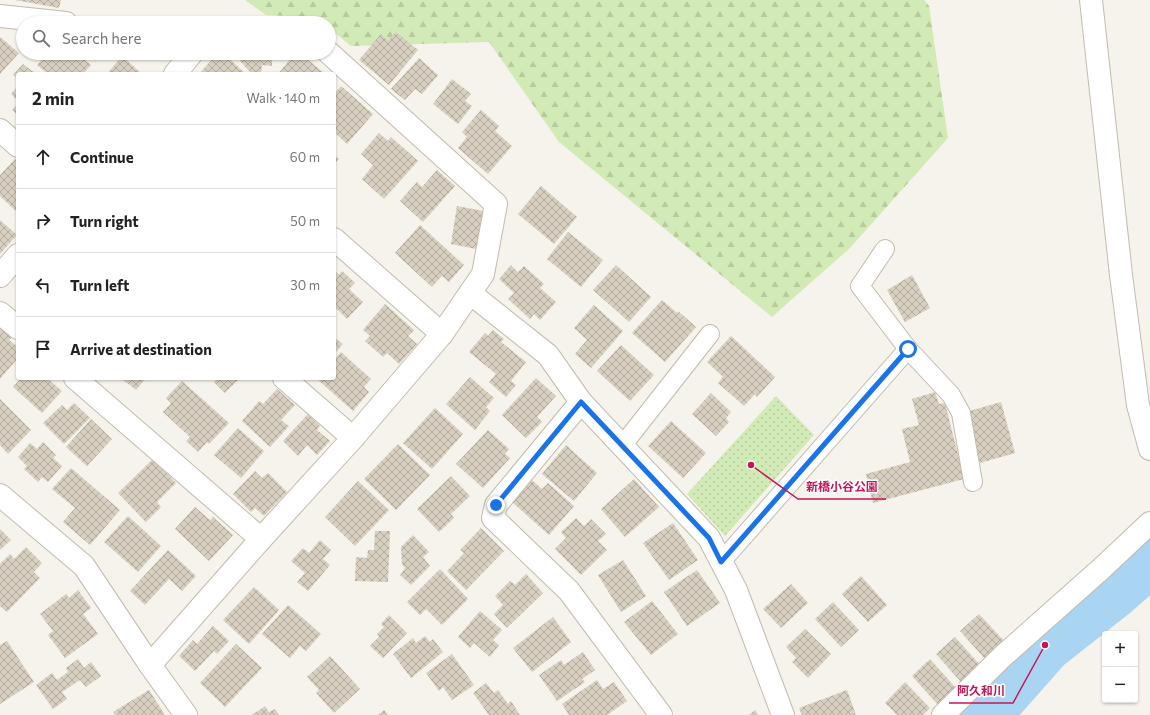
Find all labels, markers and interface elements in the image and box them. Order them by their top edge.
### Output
search box [16,16,336,60]
icon: search [30,27,52,49]
text: Search here [62,29,141,47]
text: 2 min [32,88,74,109]
text: Walk · 140 m [247,90,320,106]
icon: ahead [32,146,54,168]
text: Continue [70,148,134,166]
text: 60 m [290,149,320,165]
icon: right [32,210,54,232]
text: Turn right [70,212,139,230]
text: 50 m [290,213,320,229]
icon: left [32,274,54,296]
text: Turn left [70,276,129,294]
text: 30 m [290,277,320,293]
icon: arrive [32,338,54,360]
text: Arrive at destination [70,340,212,358]
route start [899,340,917,358]
callout: 新橋小谷公園 [798,475,886,499]
text: 新橋小谷公園 [806,479,878,493]
route end [487,496,505,514]
map controls [1102,631,1138,703]
button: + [1102,631,1138,667]
button: − [1102,667,1138,703]
callout: 阿久和川 [949,679,1013,703]
text: 阿久和川 [957,683,1005,697]

